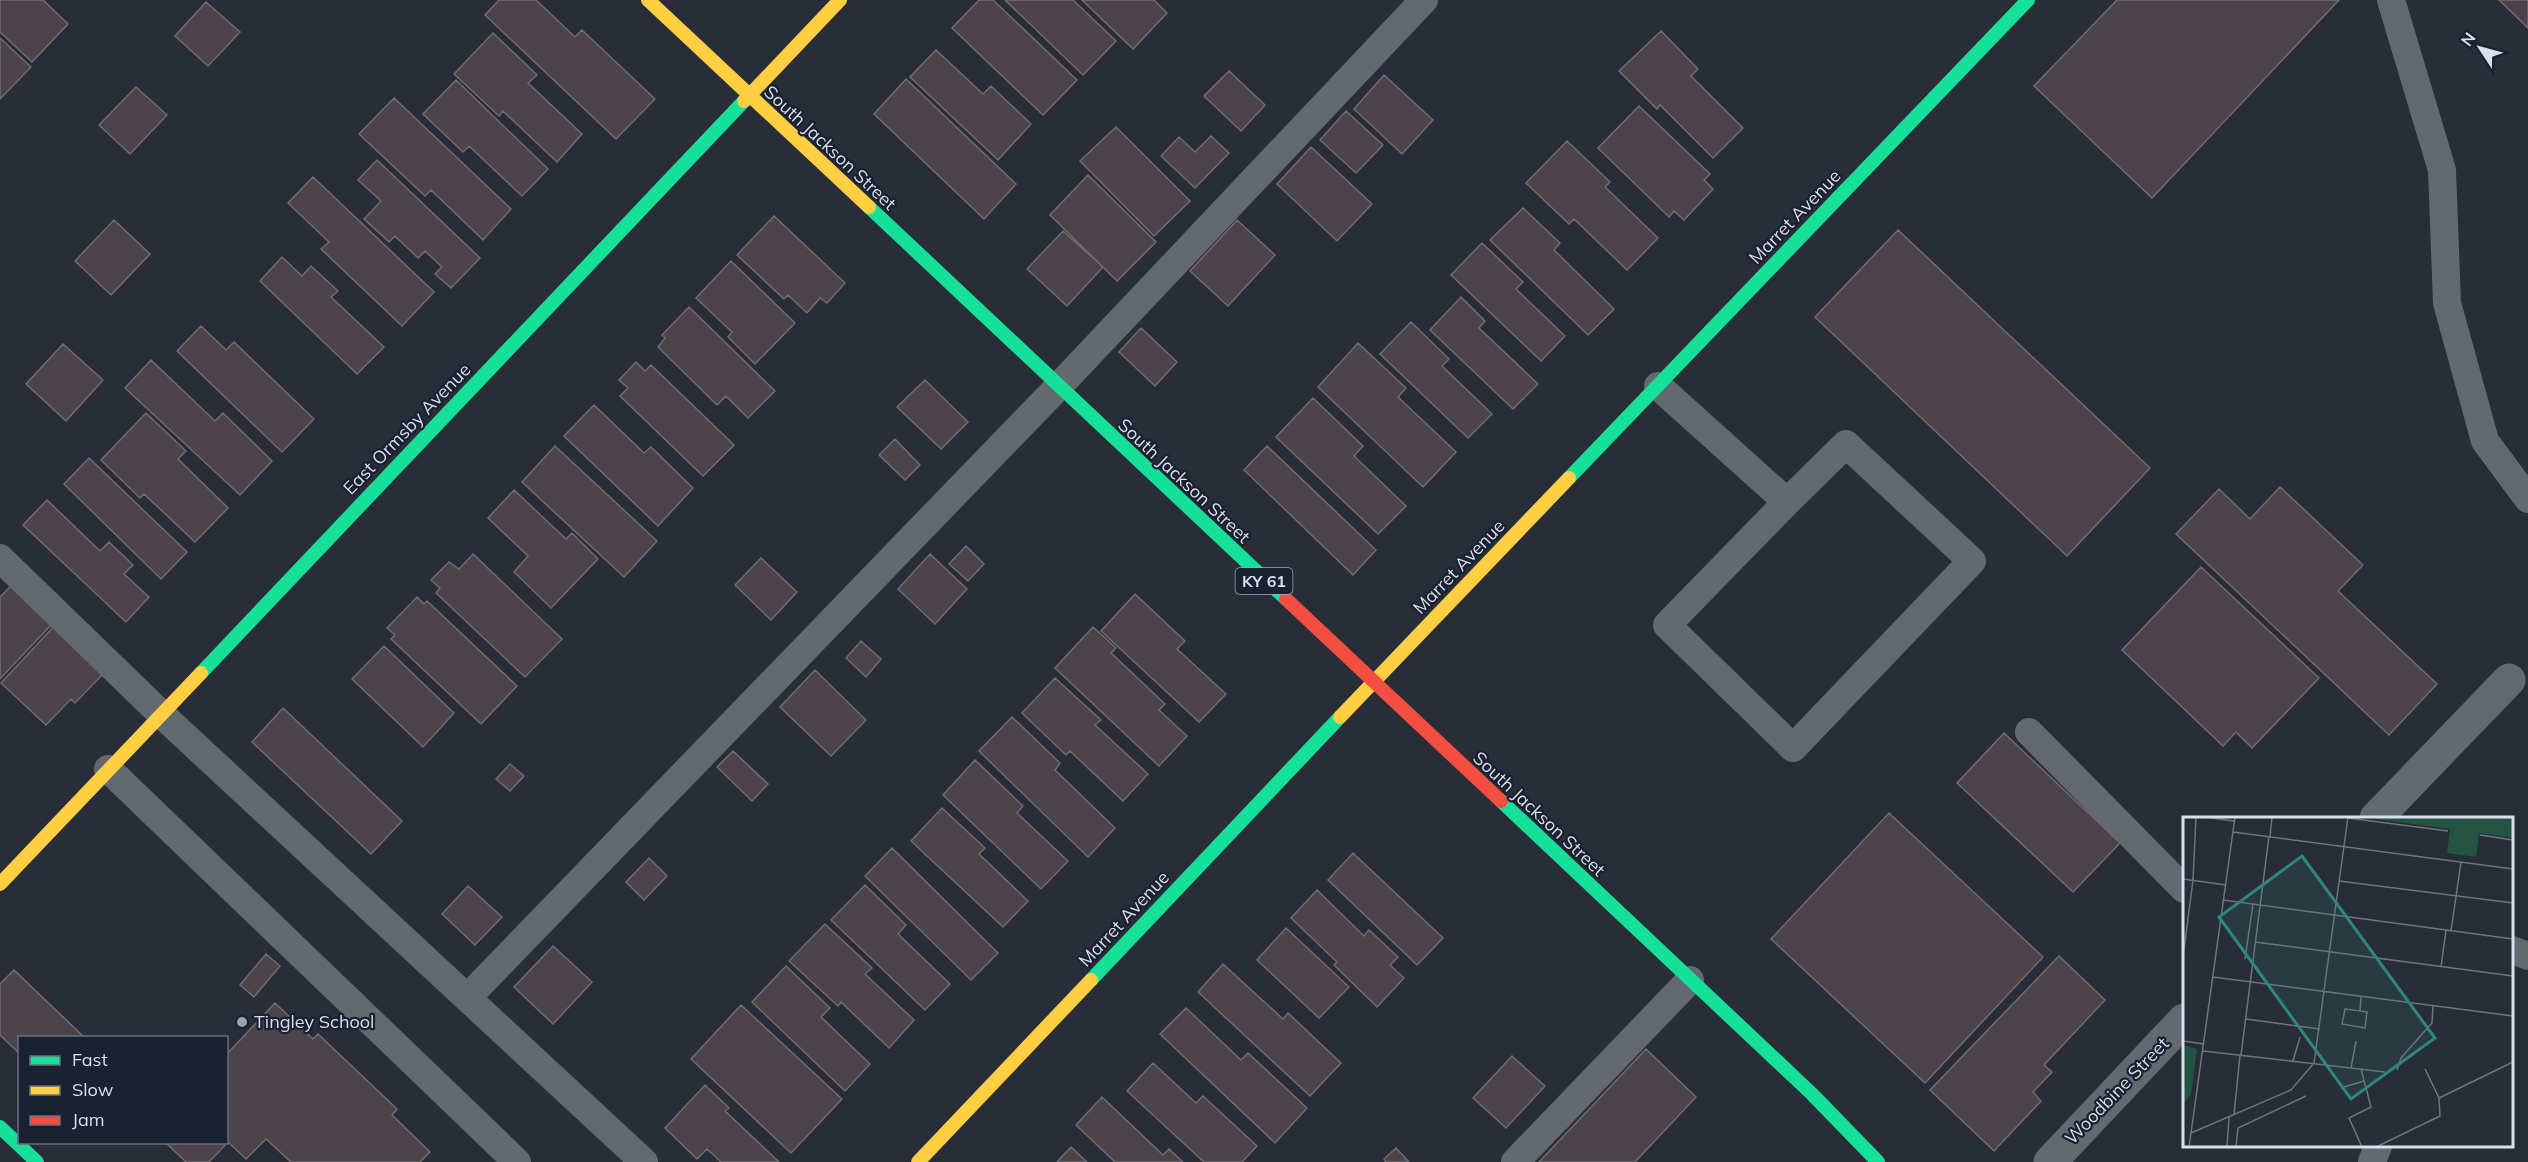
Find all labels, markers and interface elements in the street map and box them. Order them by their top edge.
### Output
north arrow [2450,18,2510,78]
text: N [2456,28,2480,50]
street label: South Jackson Street [759,80,901,215]
street label: Marret Avenue [1744,165,1846,269]
street label: East Ormsby Avenue [338,358,475,499]
street label: South Jackson Street [1113,413,1255,548]
street label: Marret Avenue [1408,515,1510,619]
road number: KY 61 [1236,568,1292,594]
street label: South Jackson Street [1468,746,1610,881]
inset map [2183,817,2513,1147]
street label: Marret Avenue [1073,866,1174,971]
place label: Tingley School [254,1010,374,1033]
marker: Tingley School [235,1015,249,1029]
street label: Woodbine Street [2060,1032,2174,1149]
legend [18,1036,228,1144]
text: Fast [72,1048,108,1071]
text: Slow [72,1078,114,1101]
text: Jam [72,1108,105,1131]

